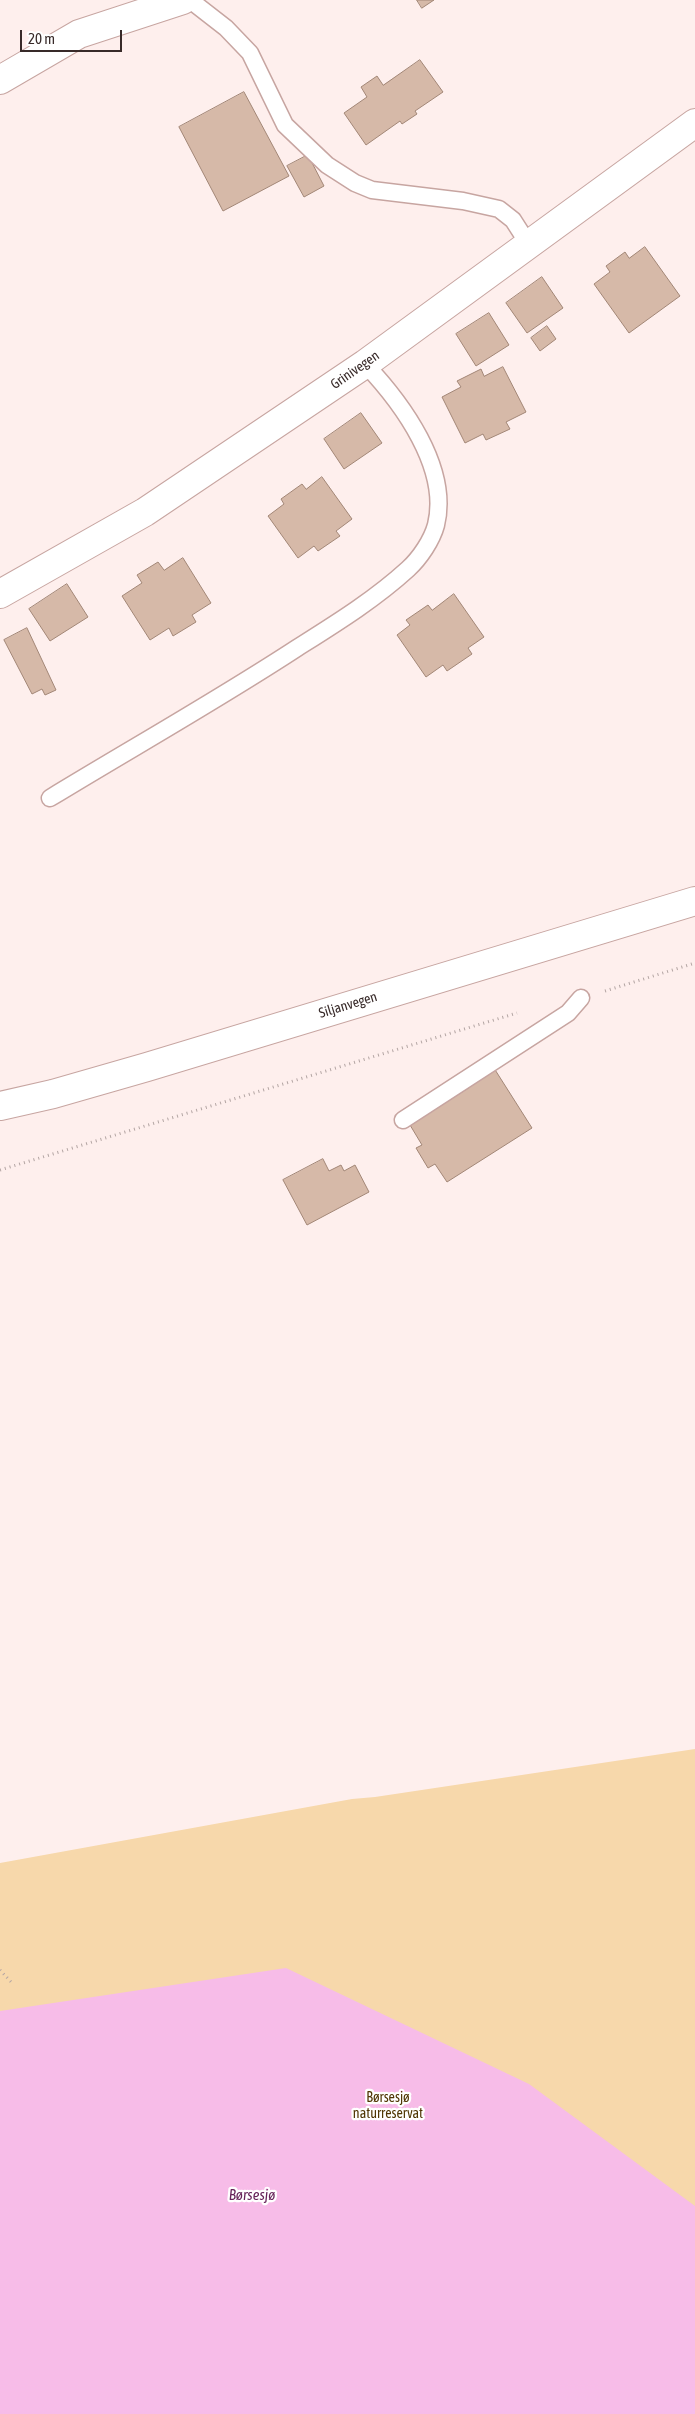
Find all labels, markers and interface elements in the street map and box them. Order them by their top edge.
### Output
scale bar [22,20,125,52]
text: 20 m [28,30,55,47]
street label: Grinivegen [327,347,383,393]
street label: Siljanvegen [317,988,379,1022]
park label: Børsesjø naturreservat [353,2090,423,2122]
water label: Børsesjø [229,2186,275,2204]

